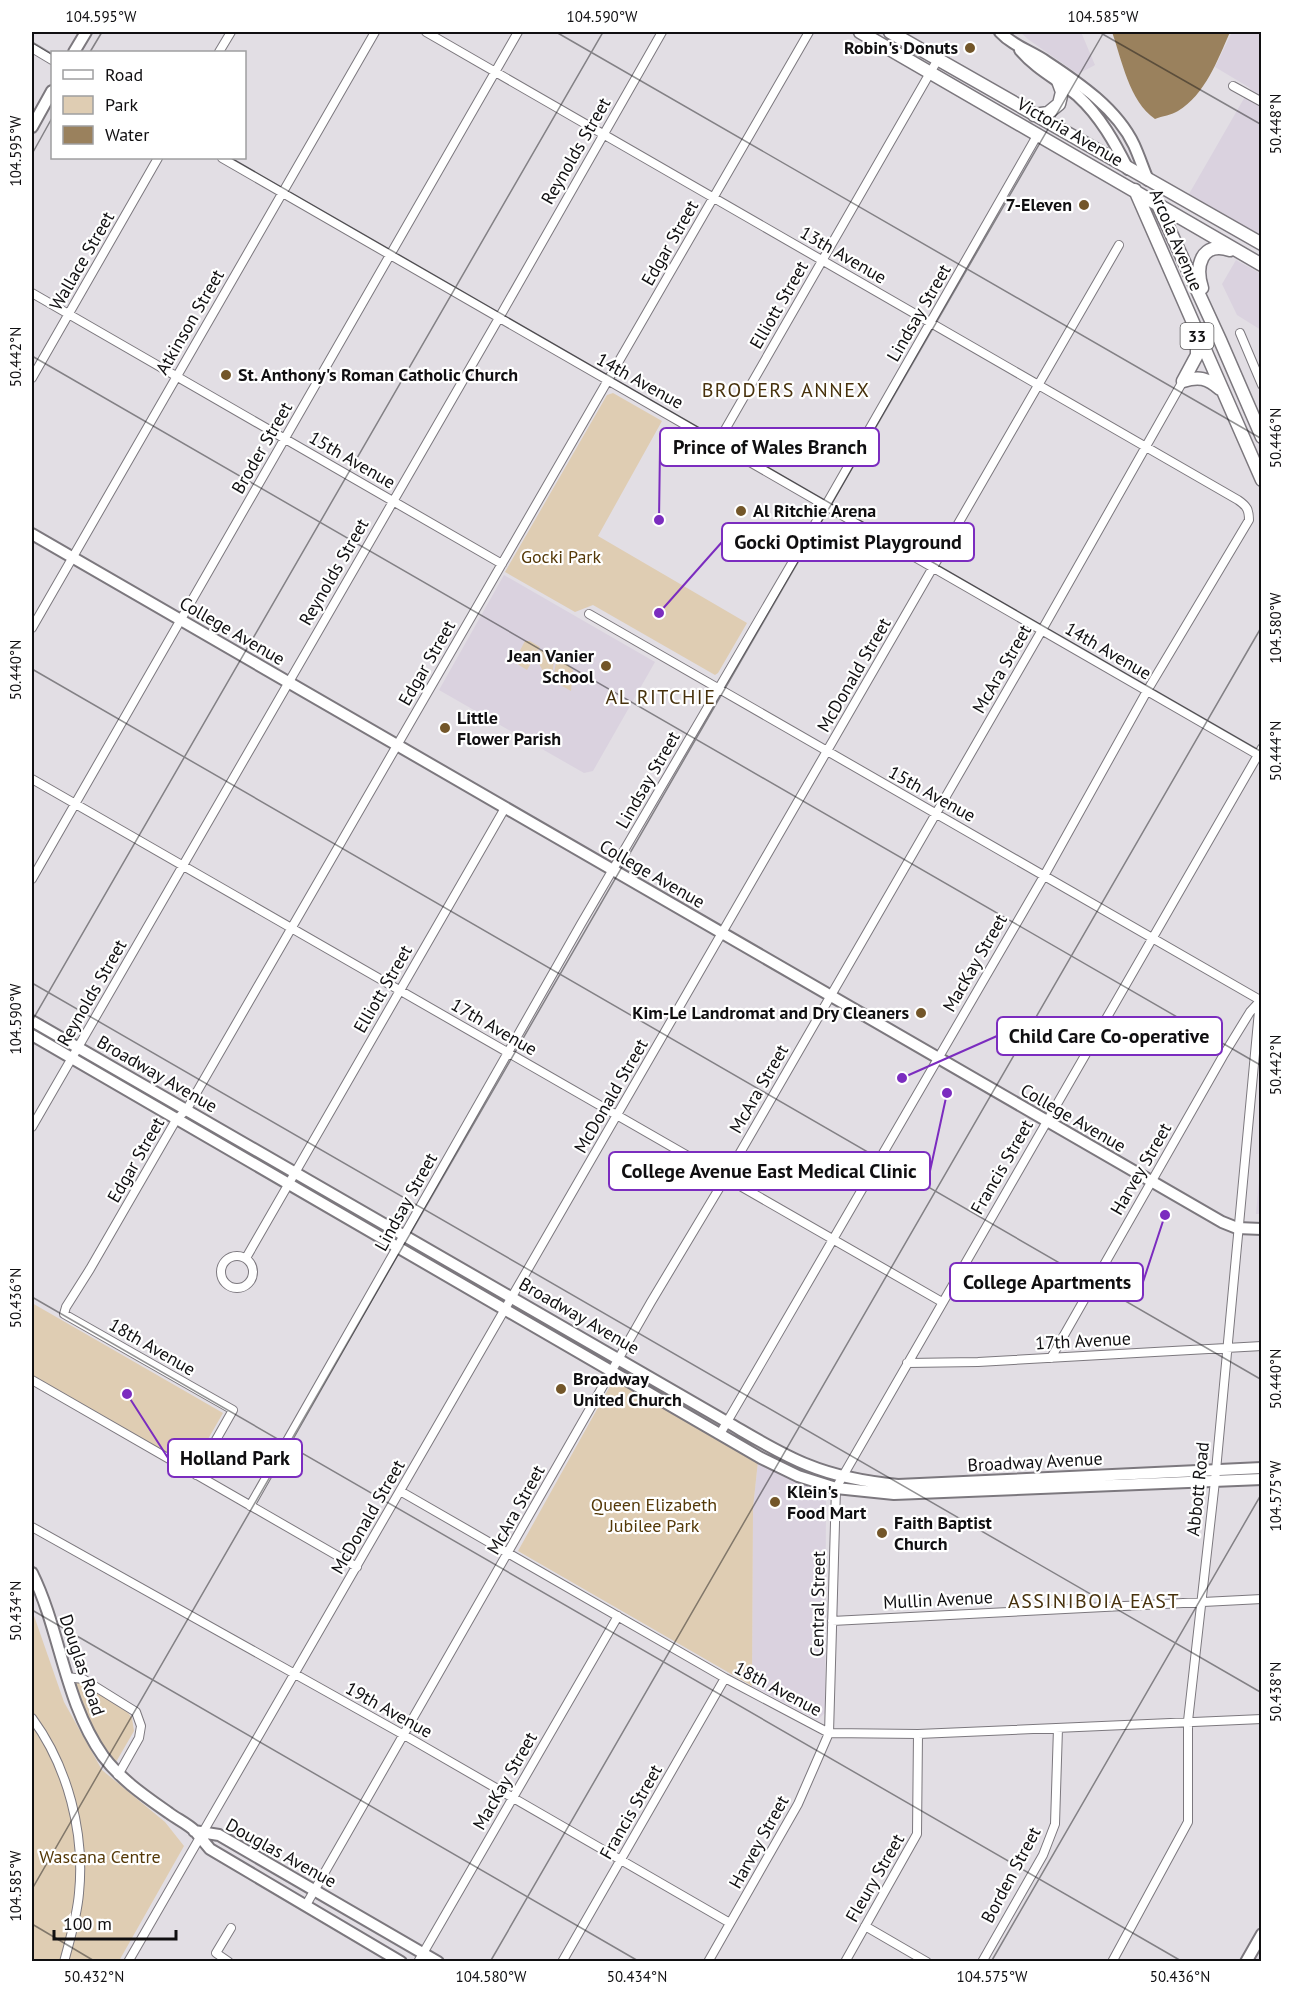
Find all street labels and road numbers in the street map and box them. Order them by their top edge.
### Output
street label: Victoria Avenue [1012,91,1128,171]
street label: Reynolds Street [536,93,615,208]
street label: Arcola Avenue [1145,185,1208,294]
street label: Edgar Street [636,196,703,290]
street label: Wallace Street [44,207,119,314]
street label: 13th Avenue [796,221,891,289]
street label: Elliott Street [744,257,813,353]
street label: Lindsay Street [881,260,956,366]
street label: Atkinson Street [150,265,229,378]
road number: 33 [1180,323,1214,349]
street label: 14th Avenue [593,347,688,414]
street label: Broder Street [226,398,297,498]
street label: 15th Avenue [305,426,400,494]
street label: Reynolds Street [294,514,373,629]
street label: College Avenue [175,591,289,670]
street label: McDonald Street [812,613,896,736]
street label: Edgar Street [393,616,460,710]
street label: 14th Avenue [1061,617,1156,685]
street label: McAra Street [967,620,1036,717]
street label: Lindsay Street [610,727,685,833]
street label: 15th Avenue [885,760,980,827]
street label: College Avenue [595,834,709,913]
street label: MacKay Street [937,910,1012,1016]
street label: Reynolds Street [52,935,131,1050]
street label: Elliott Street [348,941,417,1037]
street label: 17th Avenue [447,993,541,1060]
street label: Broadway Avenue [93,1030,222,1117]
street label: McDonald Street [569,1034,653,1157]
street label: McAra Street [724,1040,793,1137]
street label: College Avenue [1016,1078,1130,1157]
street label: Edgar Street [102,1113,169,1207]
street label: Francis Street [965,1115,1038,1218]
street label: Harvey Street [1105,1118,1176,1219]
street label: Lindsay Street [369,1149,442,1255]
street label: Broadway Avenue [515,1272,644,1359]
street label: 18th Avenue [105,1313,200,1381]
street label: 17th Avenue [1035,1327,1131,1354]
street label: Abbott Road [1181,1441,1214,1537]
street label: Broadway Avenue [967,1446,1103,1477]
street label: McDonald Street [326,1455,410,1578]
street label: McAra Street [482,1461,550,1559]
street label: Central Street [805,1551,830,1657]
street label: Mullin Avenue [883,1585,993,1614]
street label: Douglas Road [54,1611,111,1718]
street label: 18th Avenue [730,1656,826,1721]
street label: 19th Avenue [342,1676,437,1743]
street label: MacKay Street [467,1728,542,1834]
street label: Francis Street [594,1760,667,1863]
street label: Harvey Street [724,1791,794,1892]
street label: Douglas Avenue [222,1813,341,1892]
street label: Borden Street [976,1823,1046,1927]
street label: Fleury Street [840,1830,909,1926]

